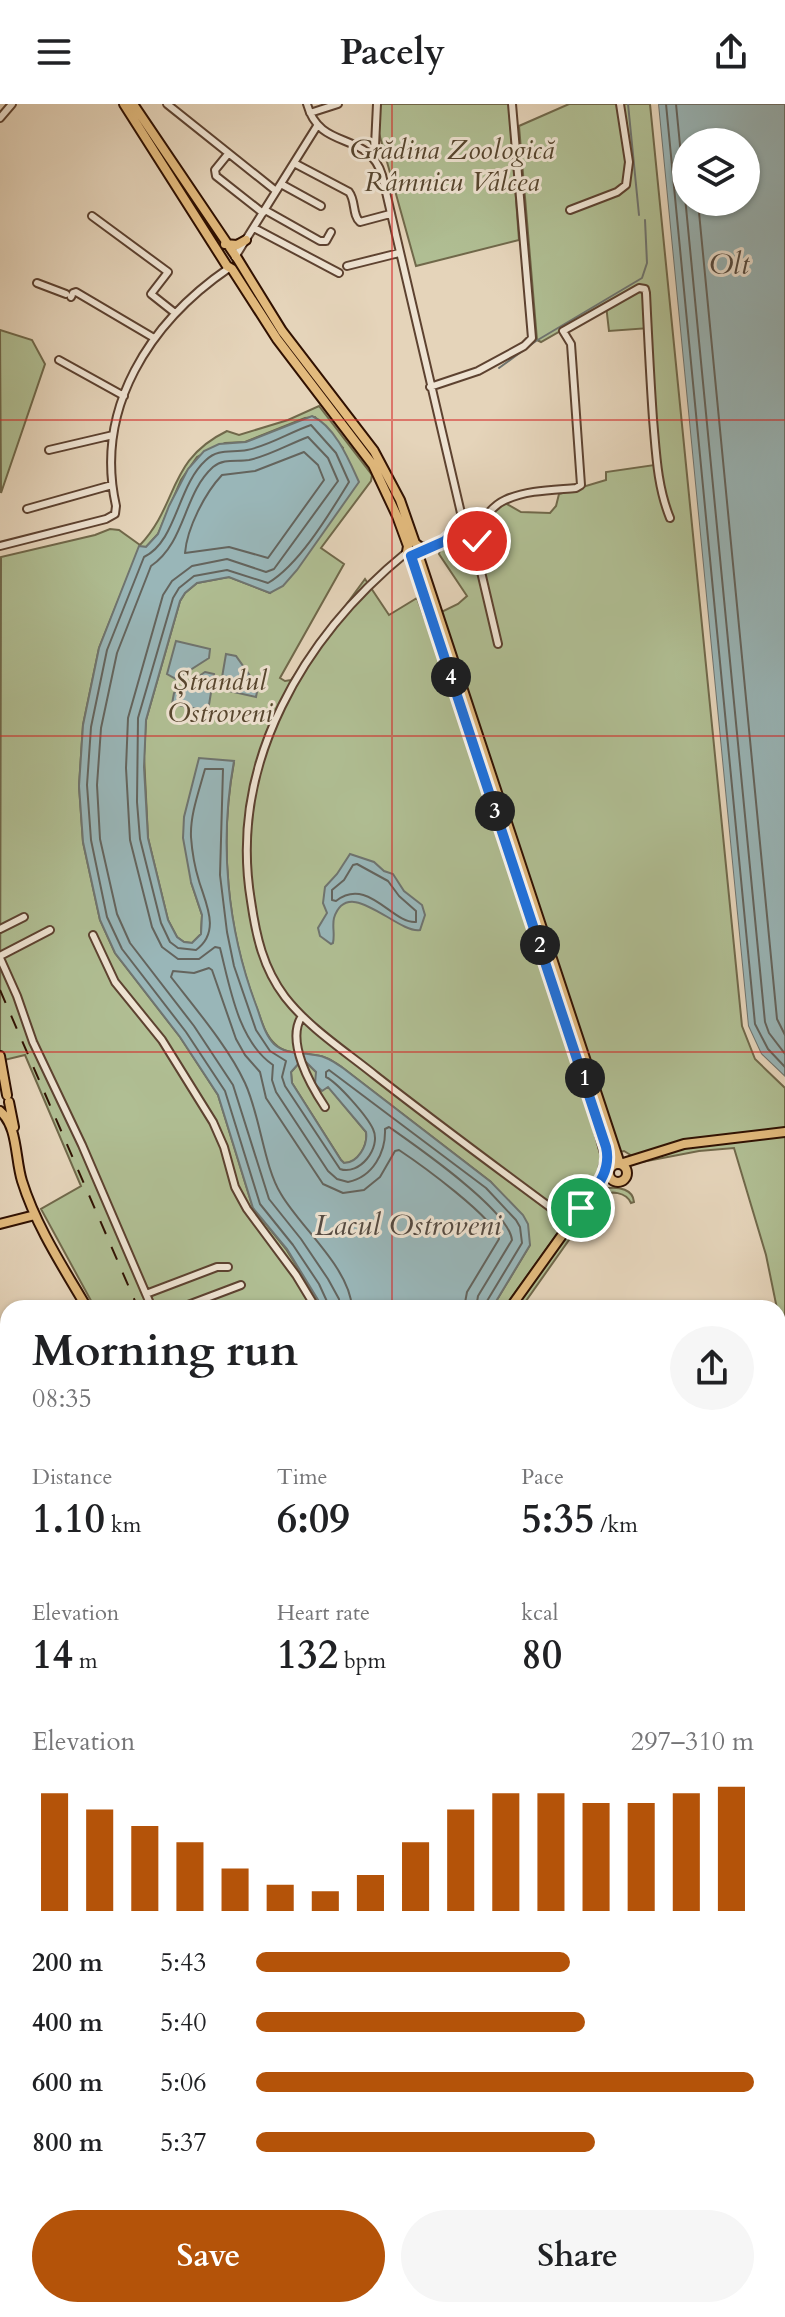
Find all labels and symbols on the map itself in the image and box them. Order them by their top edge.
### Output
park label: Grădina Zoologică Râmnicu Vâlcea [350,131,556,201]
water label: Olt [709,244,751,285]
pin [443,507,511,575]
pin: 4 [431,657,471,697]
park label: Ștrandul Ostroveni [167,662,273,732]
pin: 3 [475,791,515,831]
pin: 2 [520,925,560,965]
pin: 1 [565,1058,605,1098]
pin [547,1174,615,1242]
water label: Lacul Ostroveni [315,1205,502,1246]

